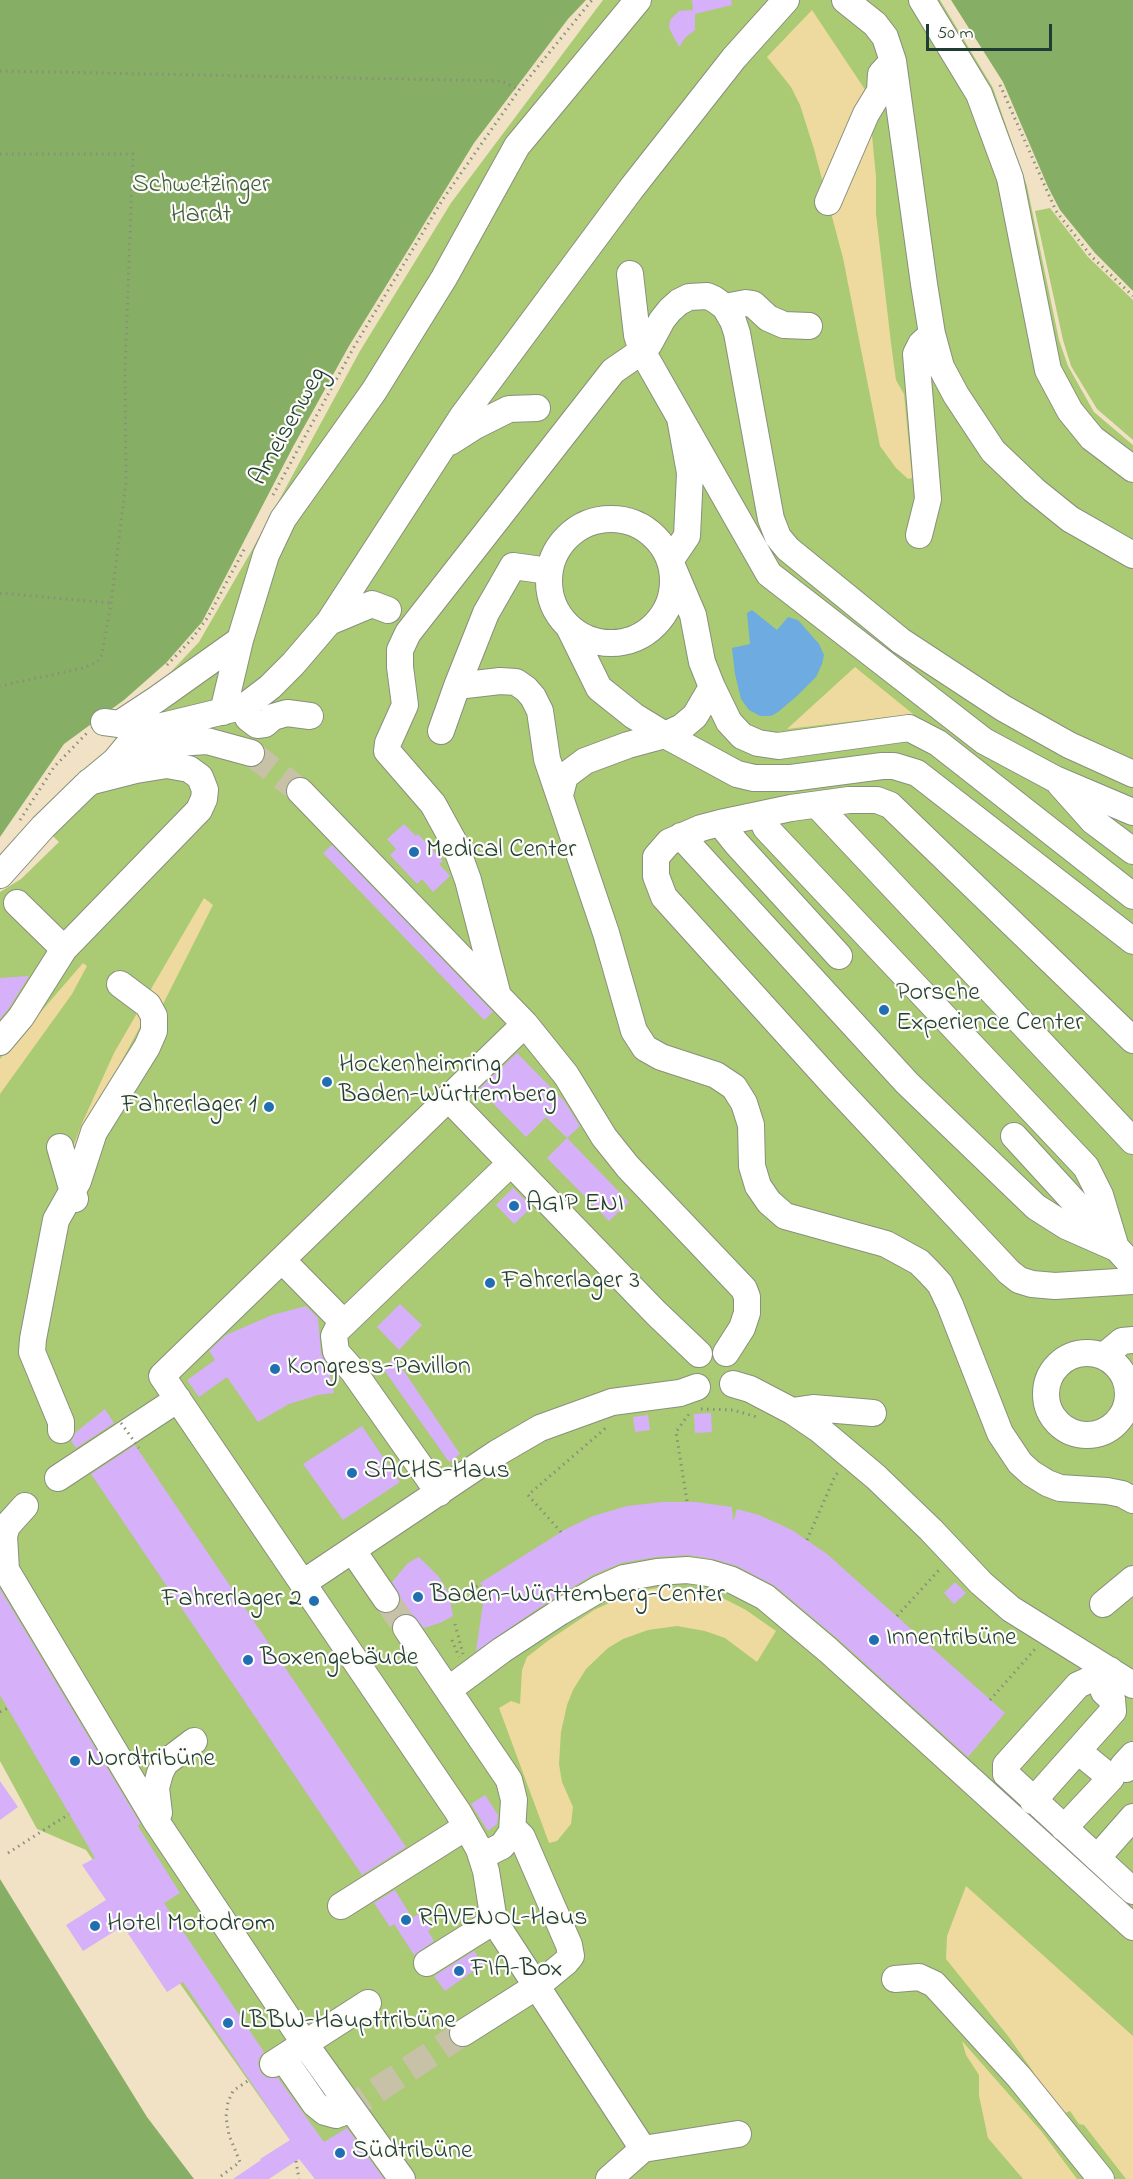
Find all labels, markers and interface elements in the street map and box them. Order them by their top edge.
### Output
scale bar [929,12,1055,50]
text: 50 m [937,21,974,47]
park label: Schwetzinger Hardt [132,171,270,232]
street label: Ameisenweg [245,362,335,492]
place label: Medical Center [426,836,576,868]
marker: Medical Center [407,845,421,859]
place label: Porsche Experience Center [896,979,1083,1040]
marker: Porsche Experience Center [877,1003,891,1017]
place label: Hockenheimring Baden-Württemberg [339,1051,557,1112]
marker: Hockenheimring Baden-Württemberg [320,1075,334,1089]
place label: Fahrerlager 1 [121,1091,257,1123]
marker: Fahrerlager 1 [262,1100,276,1114]
place label: AGIP ENI [526,1190,624,1222]
marker: AGIP ENI [507,1199,521,1213]
place label: Fahrerlager 3 [502,1267,640,1299]
marker: Fahrerlager 3 [483,1276,497,1290]
place label: Kongress-Pavillon [287,1353,471,1385]
marker: Kongress-Pavillon [268,1362,282,1376]
place label: SACHS-Haus [364,1457,510,1489]
marker: SACHS-Haus [345,1466,359,1480]
place label: Baden-Württemberg-Center [430,1581,725,1613]
place label: Fahrerlager 2 [162,1585,302,1617]
marker: Baden-Württemberg-Center [411,1590,425,1604]
marker: Fahrerlager 2 [307,1594,321,1608]
place label: Innentribüne [886,1624,1017,1656]
marker: Innentribüne [867,1633,881,1647]
place label: Boxengebäude [260,1644,418,1676]
marker: Boxengebäude [241,1653,255,1667]
place label: Nordtribüne [87,1745,215,1777]
marker: Nordtribüne [68,1754,82,1768]
place label: RAVENOL-Haus [418,1904,588,1936]
place label: Hotel Motodrom [107,1910,275,1942]
marker: RAVENOL-Haus [399,1913,413,1927]
marker: Hotel Motodrom [88,1919,102,1933]
place label: FIA-Box [471,1955,562,1987]
marker: FIA-Box [452,1964,466,1978]
place label: LBBW-Haupttribüne [240,2007,456,2039]
marker: LBBW-Haupttribüne [221,2016,235,2030]
place label: Südtribüne [352,2137,473,2169]
marker: Südtribüne [333,2146,347,2160]

